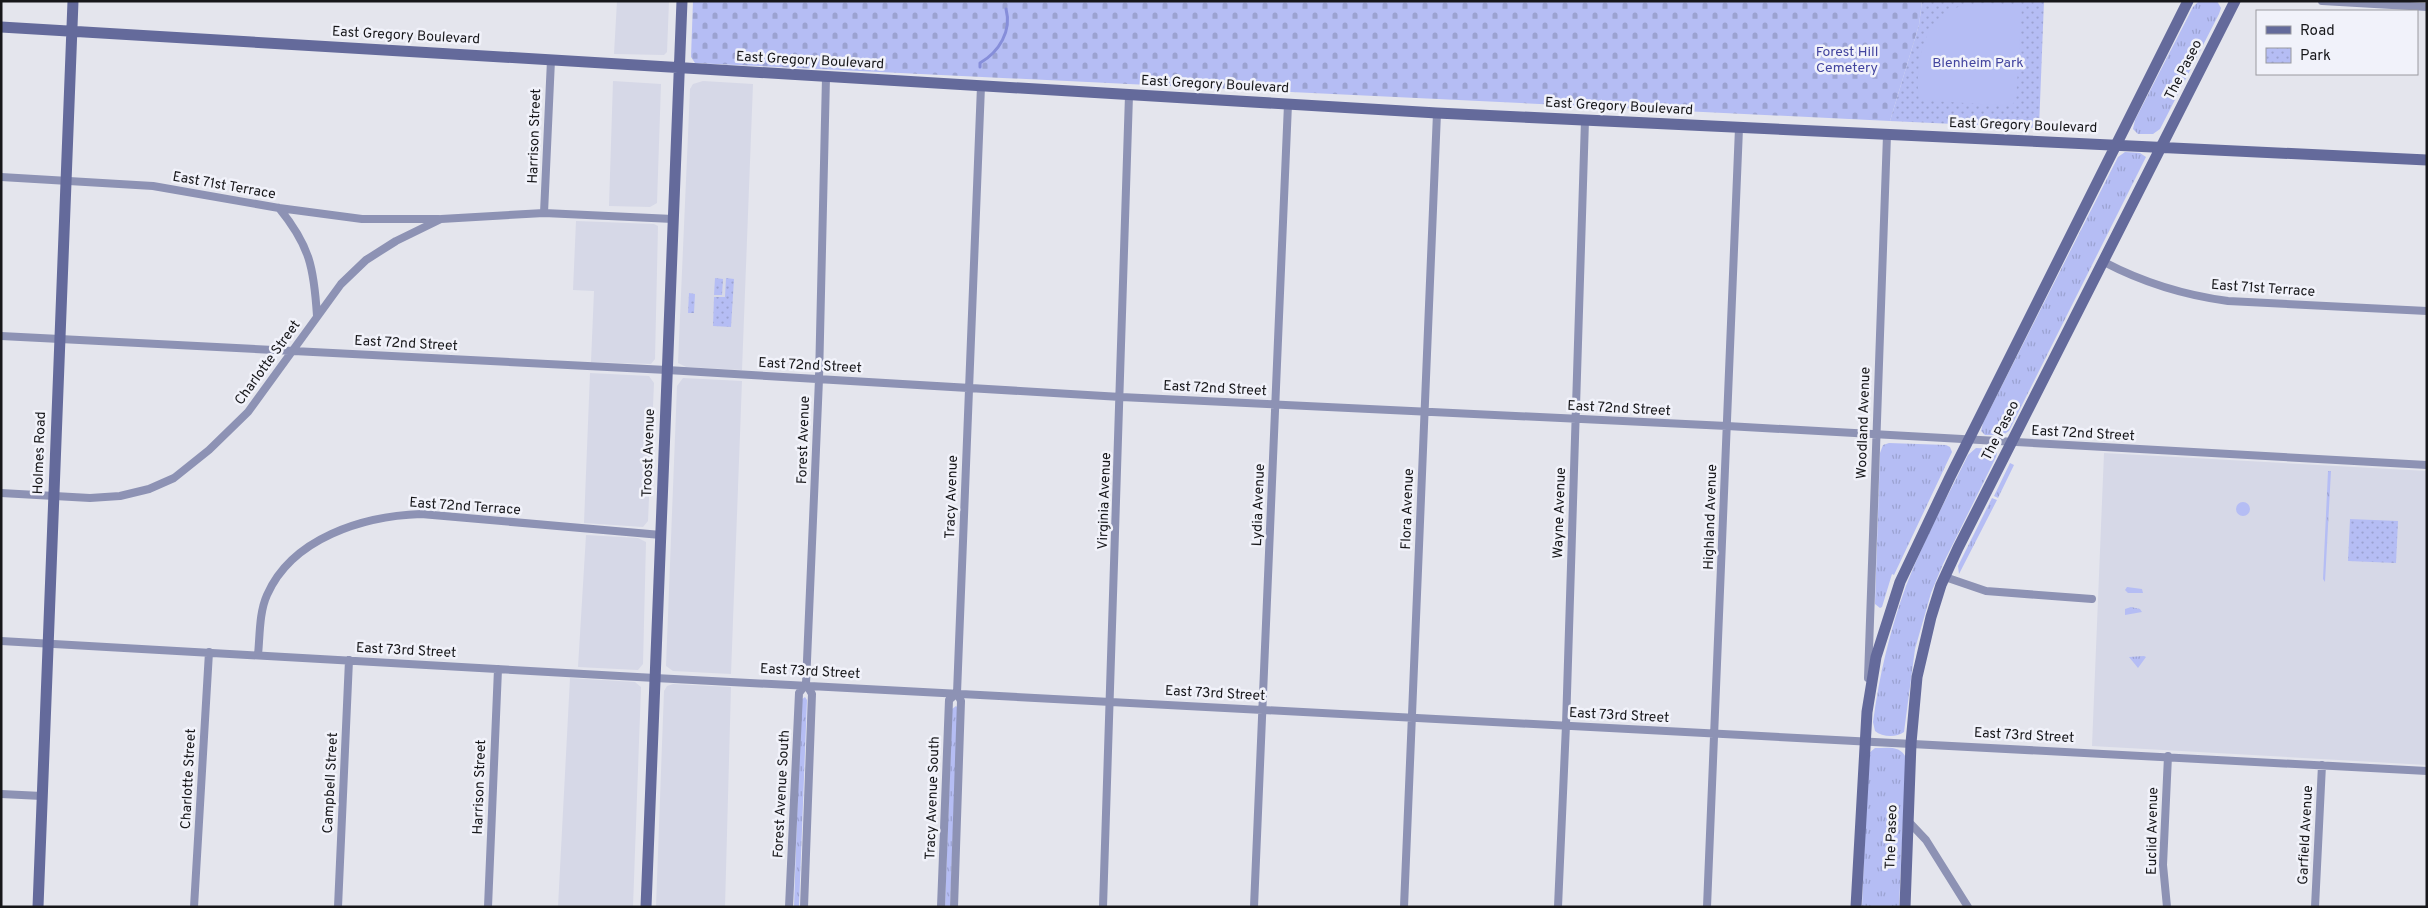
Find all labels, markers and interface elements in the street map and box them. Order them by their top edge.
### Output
legend [2256,10,2418,75]
text: Road [2300,22,2335,41]
street label: East Gregory Boulevard [331,24,481,48]
street label: The Paseo [2162,37,2206,103]
park label: Forest Hill Cemetery [1816,44,1878,77]
text: Park [2300,47,2331,66]
street label: East Gregory Boulevard [735,49,885,73]
park label: Blenheim Park [1932,55,2024,72]
street label: East Gregory Boulevard [1140,73,1290,97]
street label: Harrison Street [525,88,545,184]
street label: East Gregory Boulevard [1544,95,1694,119]
street label: East Gregory Boulevard [1949,115,2097,137]
street label: East 71st Terrace [171,169,277,203]
street label: East 71st Terrace [2210,277,2316,301]
street label: Charlotte Street [231,317,305,409]
street label: East 72nd Street [354,333,458,355]
street label: East 72nd Street [758,355,862,377]
street label: Woodland Avenue [1854,367,1874,479]
street label: East 72nd Street [1163,378,1267,400]
street label: Forest Avenue [794,396,814,484]
street label: East 72nd Street [1567,398,1671,420]
street label: The Paseo [1979,398,2023,464]
street label: Troost Avenue [639,408,659,498]
street label: Holmes Road [30,411,50,495]
street label: East 72nd Street [2031,423,2135,445]
street label: Virginia Avenue [1095,452,1115,550]
street label: Tracy Avenue [942,455,962,539]
street label: Lydia Avenue [1249,463,1269,547]
street label: Highland Avenue [1701,464,1721,570]
street label: Wayne Avenue [1550,467,1570,559]
street label: Flora Avenue [1398,468,1418,550]
street label: East 72nd Terrace [409,495,521,519]
street label: East 73rd Street [355,640,457,662]
street label: East 73rd Street [759,661,861,683]
street label: East 73rd Street [1164,683,1266,705]
street label: East 73rd Street [1568,705,1670,727]
street label: East 73rd Street [1973,725,2075,747]
street label: Charlotte Street [178,728,200,830]
street label: Forest Avenue South [770,730,794,858]
street label: Campbell Street [320,732,342,834]
street label: Tracy Avenue South [922,736,944,860]
street label: Harrison Street [470,739,490,835]
street label: Garfield Avenue [2295,785,2317,885]
street label: Euclid Avenue [2144,787,2162,875]
street label: The Paseo [1882,804,1902,870]

